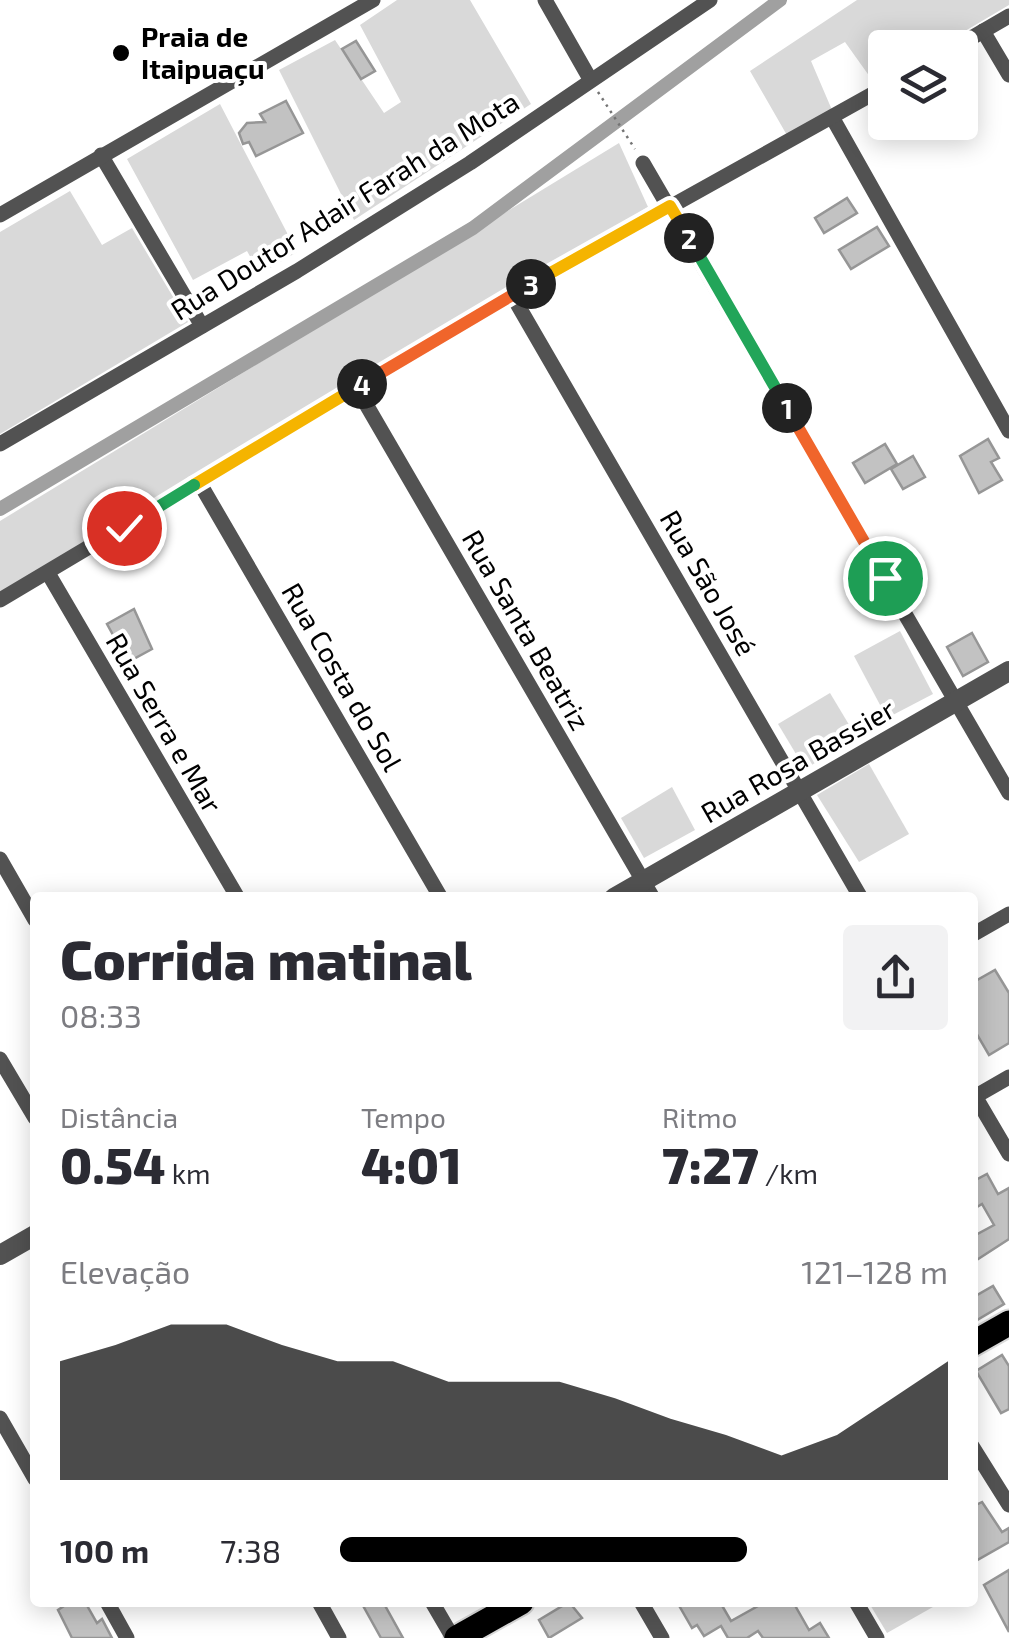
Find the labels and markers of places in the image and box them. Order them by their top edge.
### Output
place label: Praia de Itaipuaçu [141,19,265,86]
marker: Praia de Itaipuaçu [110,42,132,64]
pin: 2 [664,213,714,263]
pin: 3 [506,259,556,309]
pin: 4 [337,359,387,409]
pin: 1 [762,383,812,433]
pin [82,486,167,571]
pin [843,536,928,621]

